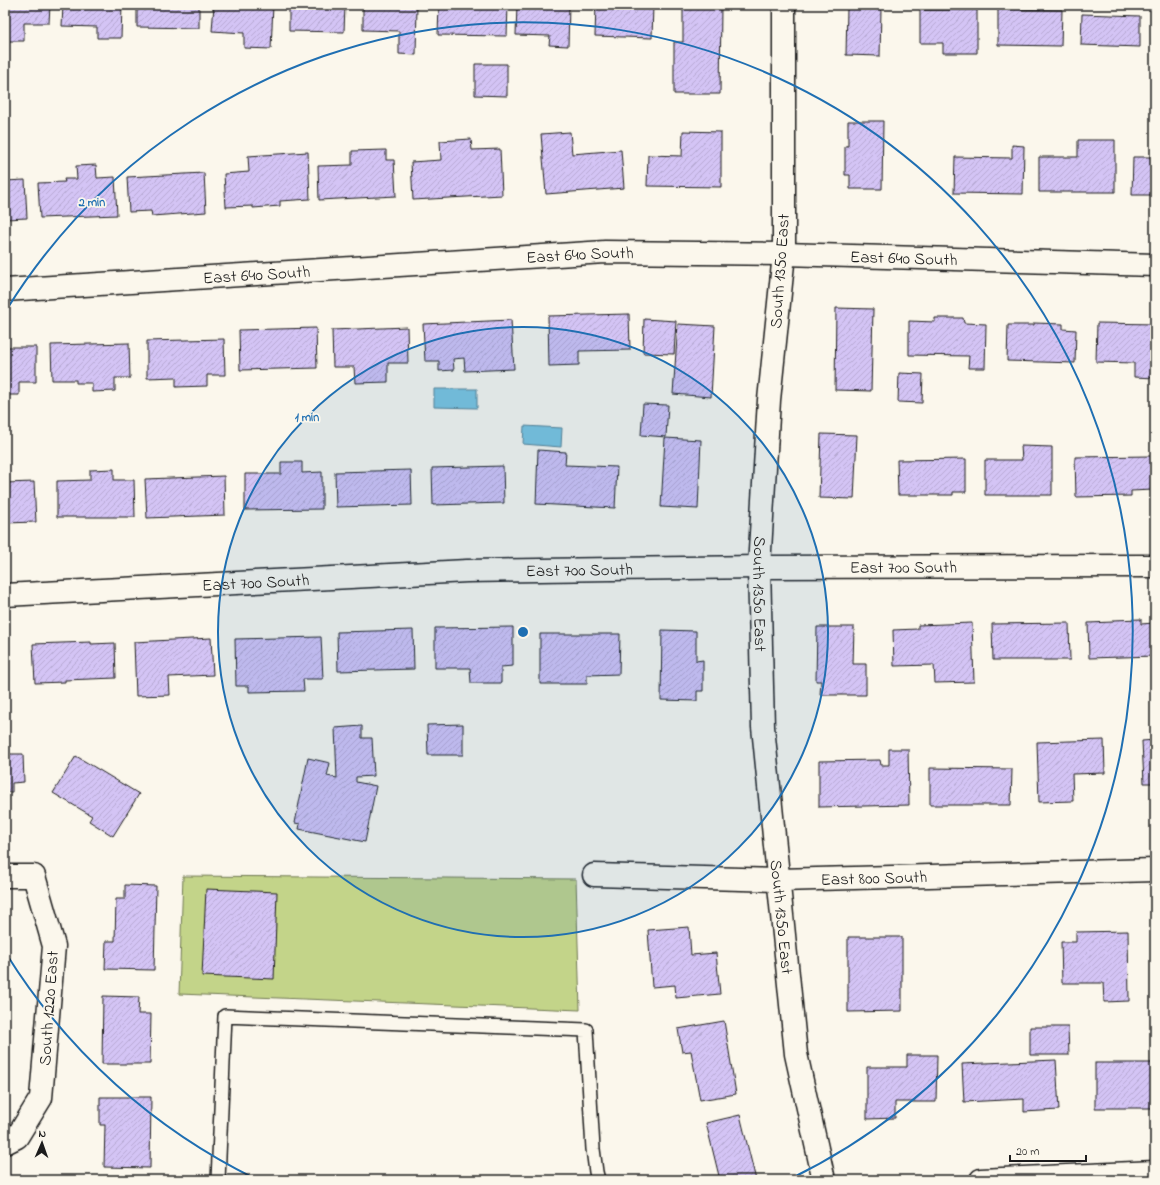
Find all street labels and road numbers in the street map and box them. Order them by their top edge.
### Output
street label: South 1350 East [764,213,797,329]
street label: East 640 South [526,241,634,271]
street label: East 640 South [850,245,958,273]
street label: East 640 South [202,260,311,291]
street label: South 1350 East [745,536,772,652]
street label: East 700 South [850,555,957,581]
street label: East 700 South [526,558,633,584]
street label: East 700 South [201,568,310,599]
street label: South 1350 East [762,859,799,976]
street label: East 800 South [820,865,928,893]
street label: South 1220 East [33,949,66,1066]

